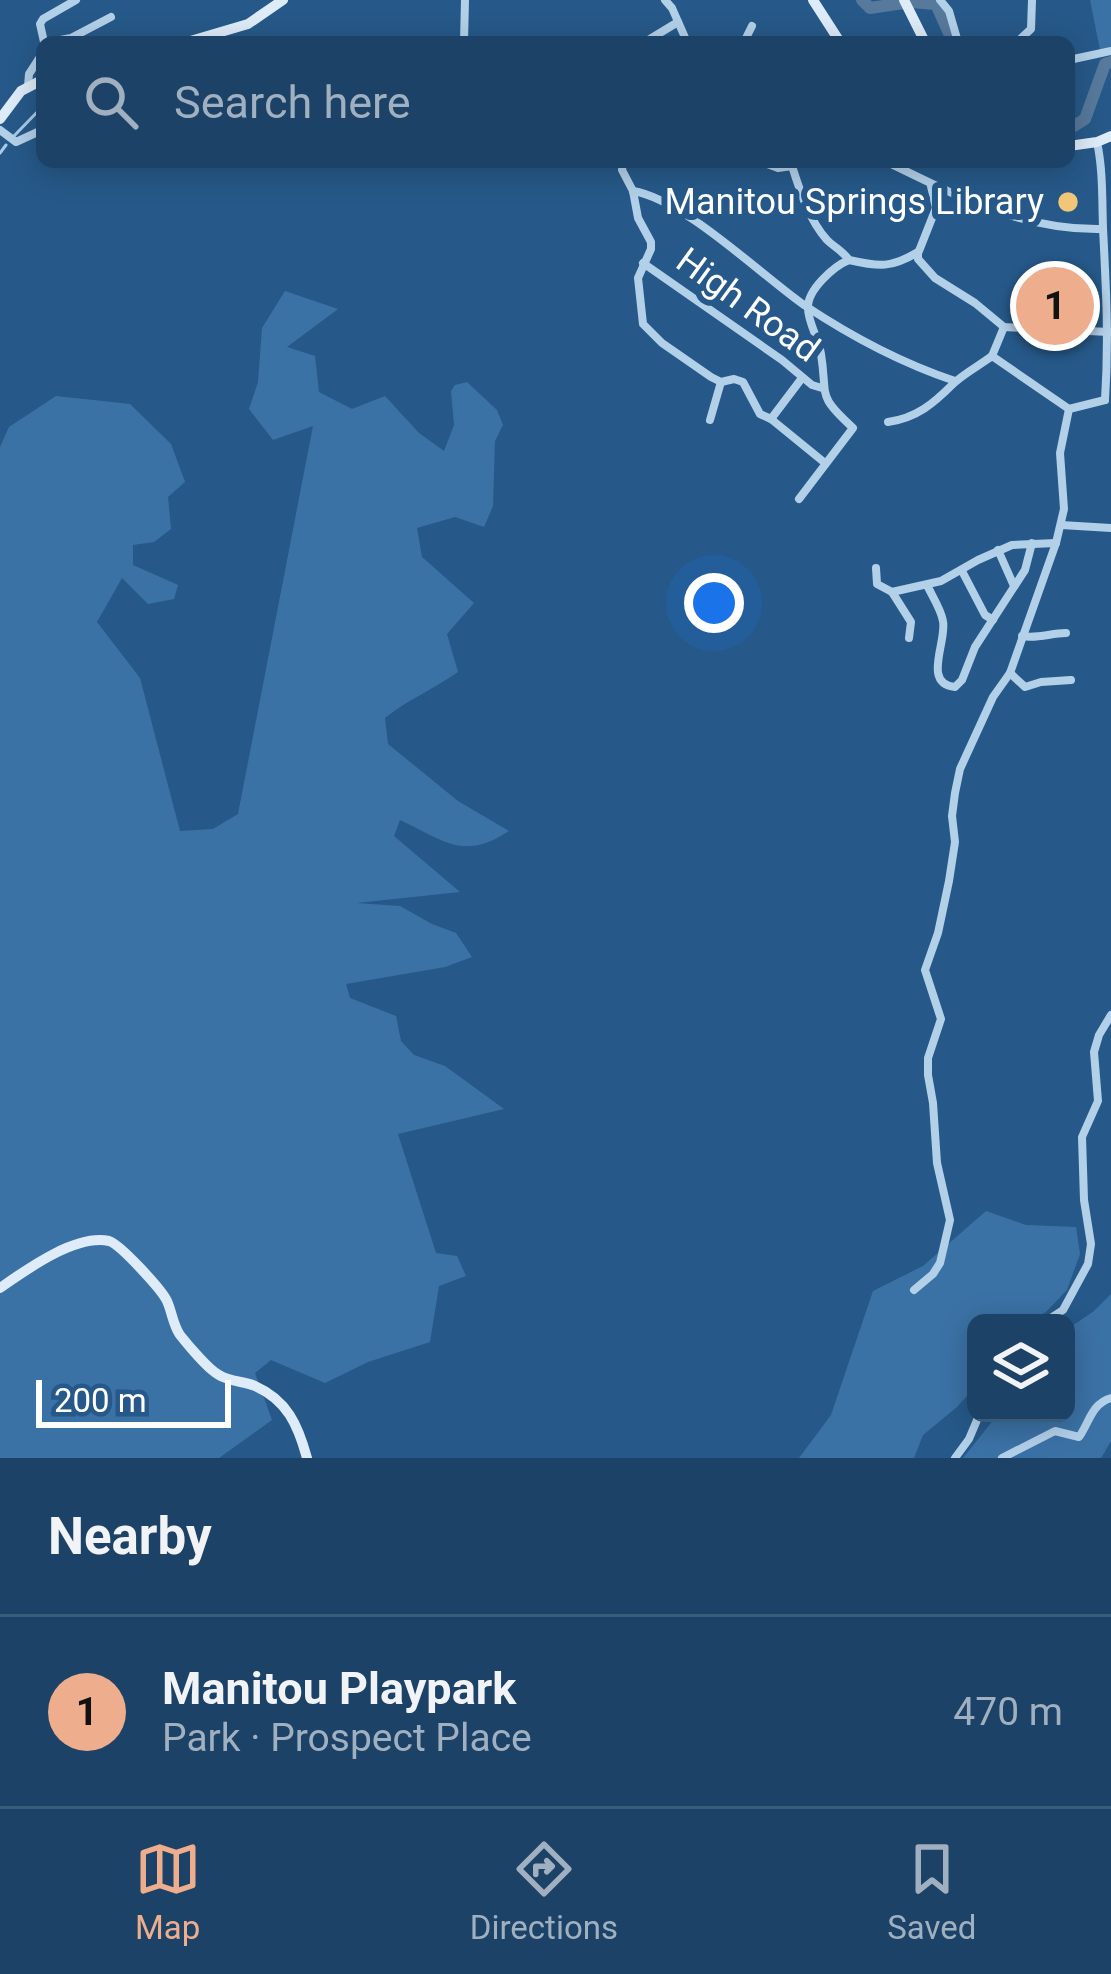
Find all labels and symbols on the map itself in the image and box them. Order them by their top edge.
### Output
place label: Manitou Springs Library [664,181,1044,223]
marker: Manitou Springs Library [1055,189,1081,215]
street label: High Road [669,239,827,371]
pin: 1 [1016,261,1094,351]
your location [684,573,744,633]
scale bar [36,1374,231,1427]

